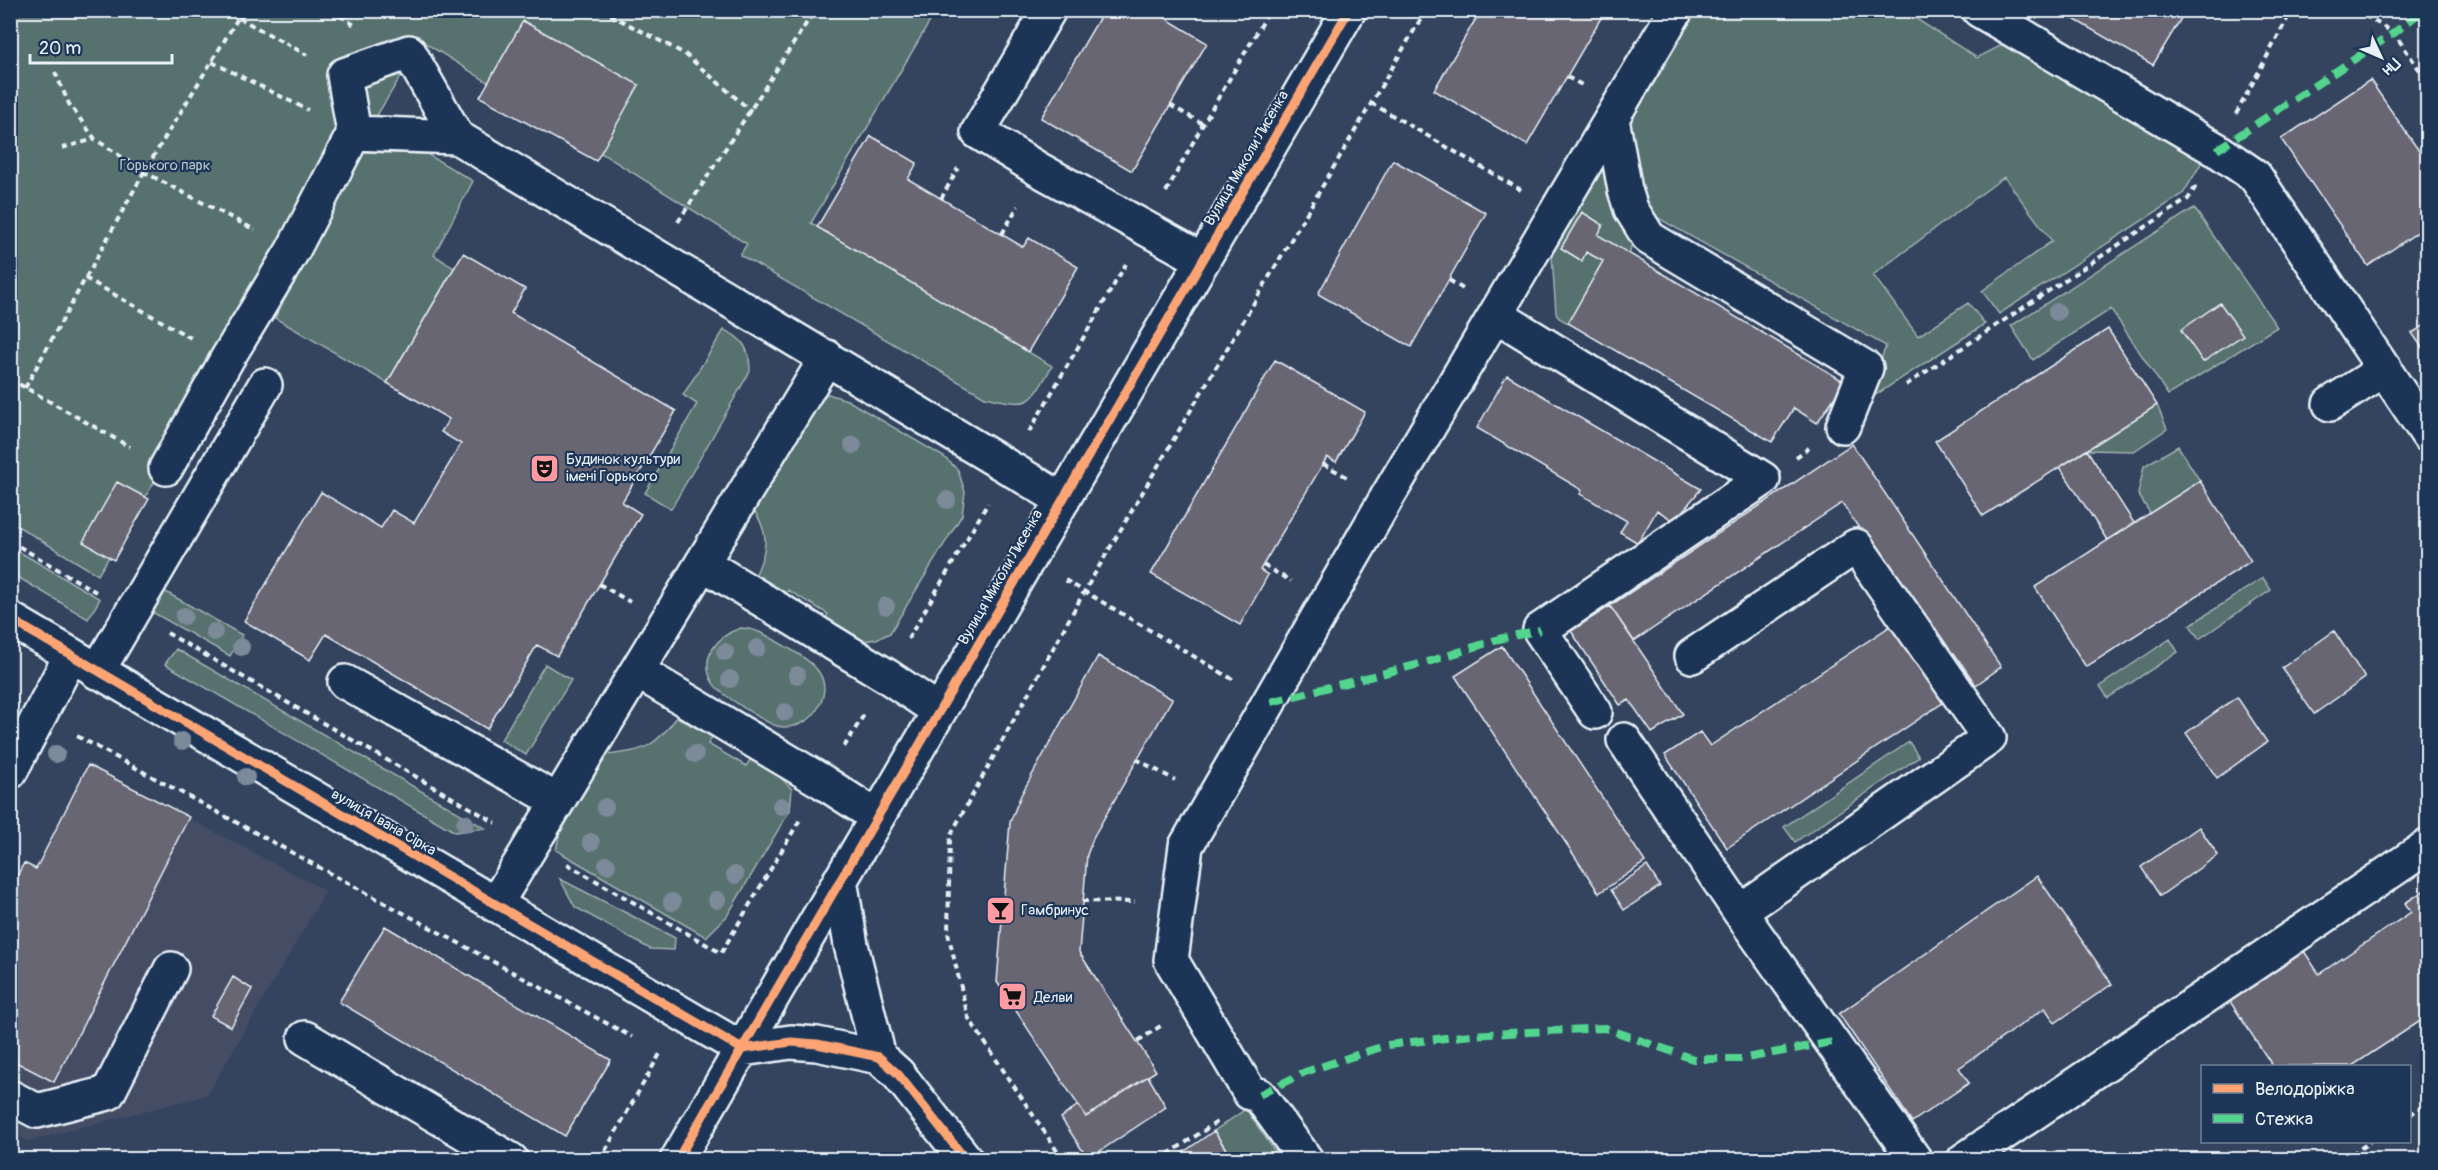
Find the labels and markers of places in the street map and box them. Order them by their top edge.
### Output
place label: Будинок культури імені Горького [566,450,681,486]
theatre icon: Будинок культури імені Горького [529,452,561,484]
bar icon: Гамбринус [984,894,1016,926]
place label: Гамбринус [1021,901,1089,920]
supermarket icon: Делви [997,981,1029,1013]
place label: Делви [1033,988,1073,1007]

